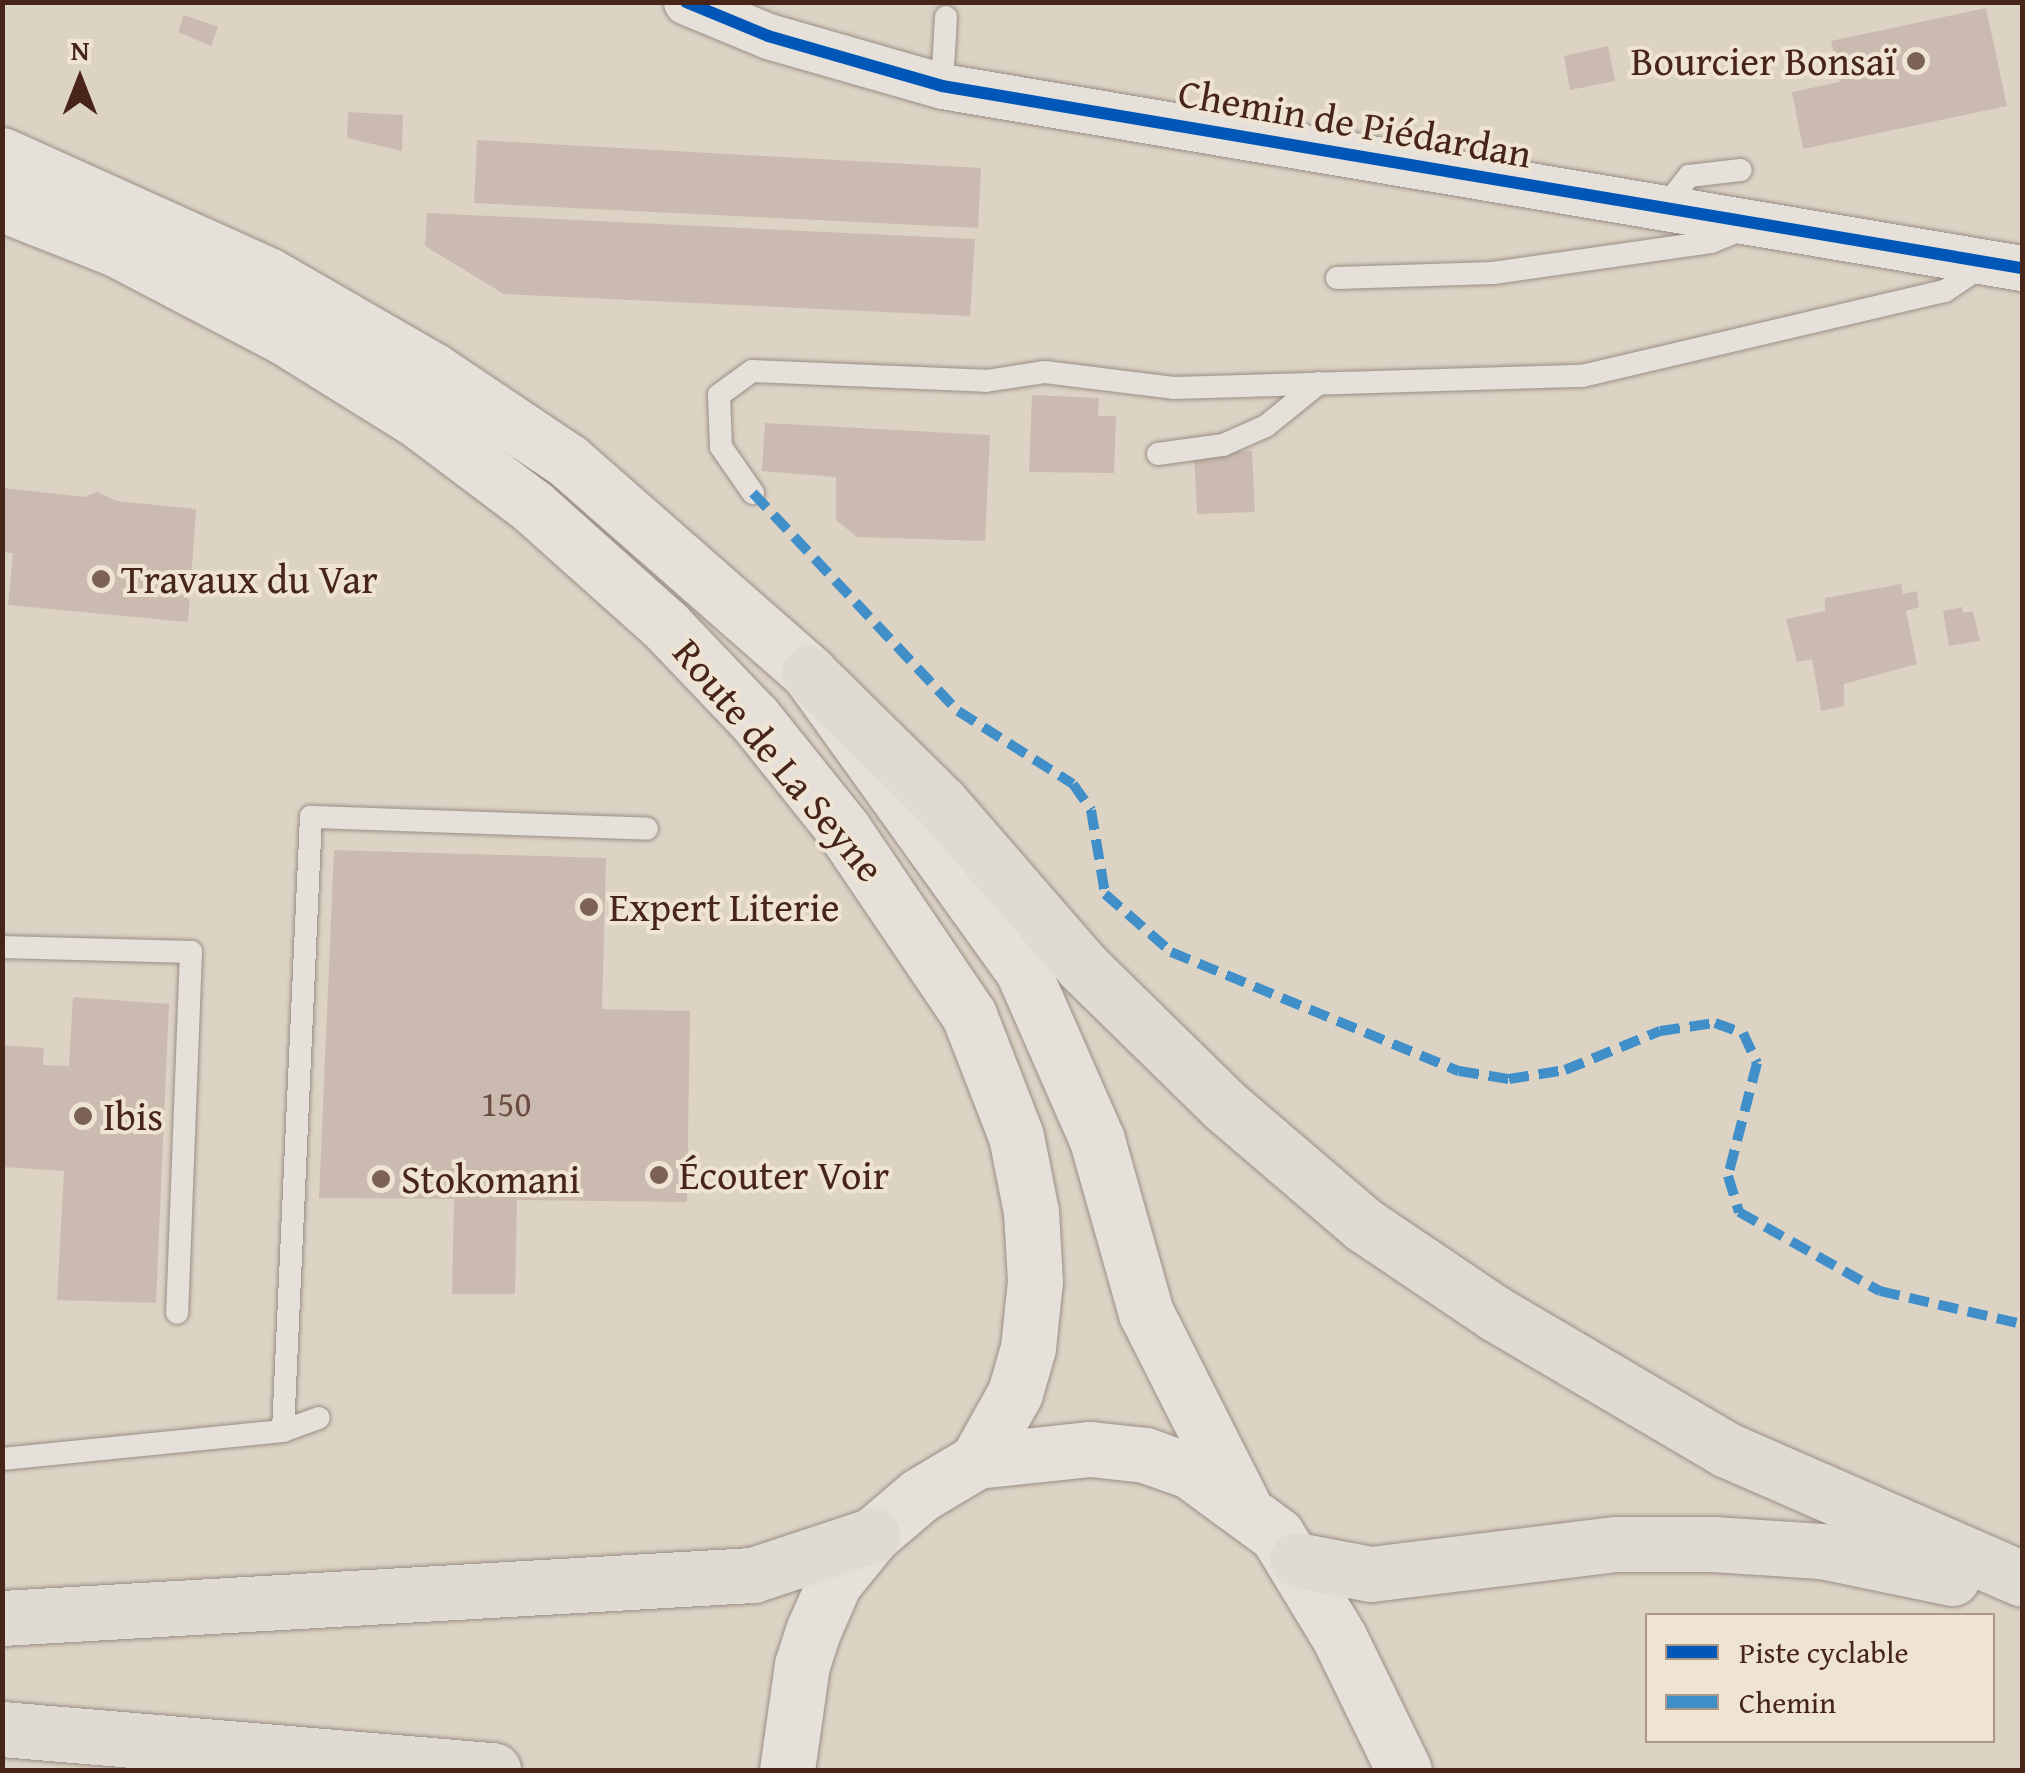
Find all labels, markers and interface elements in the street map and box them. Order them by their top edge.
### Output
text: N [71,29,89,70]
north arrow [30,30,130,130]
place label: Bourcier Bonsaï [1631,37,1896,85]
marker: Bourcier Bonsaï [1905,50,1927,72]
street label: Chemin de Piédardan [1175,68,1535,178]
place label: Travaux du Var [121,555,378,603]
marker: Travaux du Var [90,568,112,590]
street label: Route de La Seyne [663,629,895,891]
place label: Expert Literie [609,883,839,931]
marker: Expert Literie [578,896,600,918]
house number: 150 [481,1083,531,1125]
place label: Ibis [103,1092,163,1140]
marker: Ibis [72,1105,94,1127]
place label: Écouter Voir [679,1151,889,1199]
place label: Stokomani [401,1155,580,1203]
marker: Écouter Voir [648,1164,670,1186]
marker: Stokomani [370,1168,392,1190]
legend [1645,1613,1995,1743]
text: Piste cyclable [1739,1630,1908,1674]
text: Chemin [1739,1680,1836,1724]

